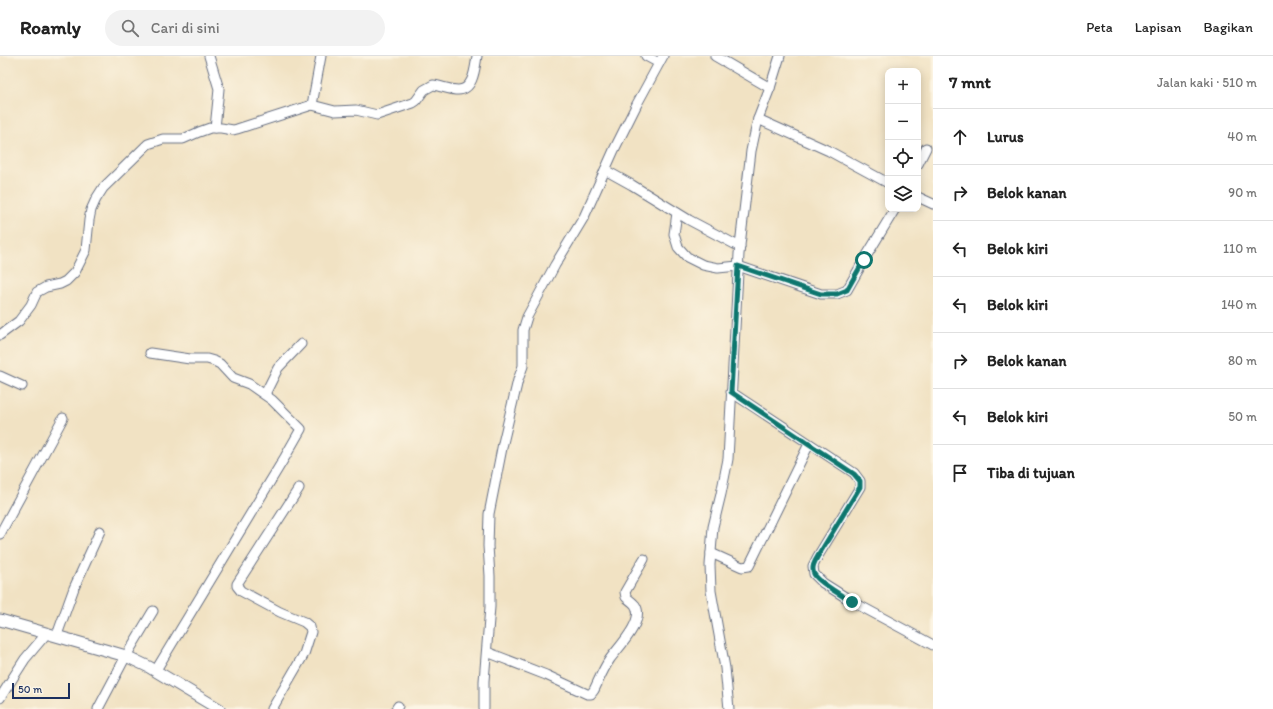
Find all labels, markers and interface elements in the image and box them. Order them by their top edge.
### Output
search box [105,10,385,46]
text: Roamly [20,16,81,39]
icon: search [119,17,141,39]
text: Cari di sini [151,19,220,37]
text: Peta [1086,19,1113,36]
text: Lapisan [1135,19,1182,36]
text: Bagikan [1204,19,1253,36]
map controls [885,68,921,212]
button: + [885,68,921,104]
text: 7 mnt [949,72,991,92]
text: Jalan kaki · 510 m [1157,75,1257,90]
button: − [885,104,921,140]
icon: ahead [949,126,971,148]
text: Lurus [987,128,1024,146]
text: 40 m [1227,129,1257,144]
button: locate [885,140,921,176]
button: layers [885,176,921,212]
icon: right [949,182,971,204]
text: Belok kanan [987,184,1067,202]
text: 90 m [1228,185,1257,200]
icon: left [949,238,971,260]
text: Belok kiri [987,240,1048,258]
text: 110 m [1223,241,1257,256]
route start [855,251,873,269]
icon: left [949,294,971,316]
text: Belok kiri [987,296,1048,314]
text: 140 m [1221,297,1257,312]
icon: right [949,350,971,372]
text: Belok kanan [987,352,1067,370]
text: 80 m [1228,353,1257,368]
icon: left [949,406,971,428]
text: Belok kiri [987,408,1048,426]
text: 50 m [1228,409,1257,424]
icon: arrive [949,462,971,484]
text: Tiba di tujuan [987,464,1075,482]
route end [843,593,861,611]
scale bar [12,681,70,700]
text: 50 m [18,683,42,696]

